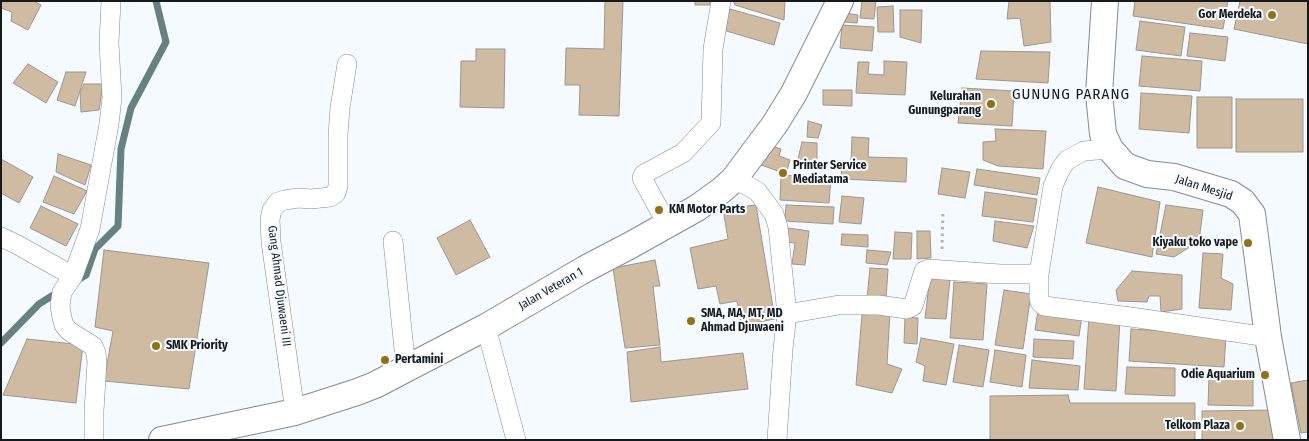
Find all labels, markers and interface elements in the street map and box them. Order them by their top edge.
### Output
place label: Gor Merdeka [1198,8,1262,22]
marker: Gor Merdeka [1266,9,1278,21]
district label: GUNUNG PARANG [1010,86,1132,104]
place label: Kelurahan Gunungparang [908,90,981,118]
marker: Kelurahan Gunungparang [985,98,997,110]
place label: Printer Service Mediatama [793,159,867,187]
marker: Printer Service Mediatama [777,167,789,179]
street label: Jalan Mesjid [1174,172,1234,204]
place label: KM Motor Parts [669,203,745,217]
marker: KM Motor Parts [653,204,665,216]
street label: Gang Ahmad Djuwaeni III [264,225,294,347]
place label: Kiyaku toko vape [1153,236,1238,250]
marker: Kiyaku toko vape [1242,237,1254,249]
street label: Jalan Veteran 1 [516,265,586,313]
place label: SMA, MA, MT, MD Ahmad Djuwaeni [701,307,784,335]
marker: SMA, MA, MT, MD Ahmad Djuwaeni [685,315,697,327]
place label: SMK Priority [166,339,228,353]
marker: SMK Priority [150,340,162,352]
place label: Pertamini [395,353,443,367]
marker: Pertamini [379,354,391,366]
place label: Odie Aquarium [1181,368,1255,382]
marker: Odie Aquarium [1259,369,1271,381]
place label: Telkom Plaza [1165,419,1230,433]
marker: Telkom Plaza [1234,420,1246,432]

